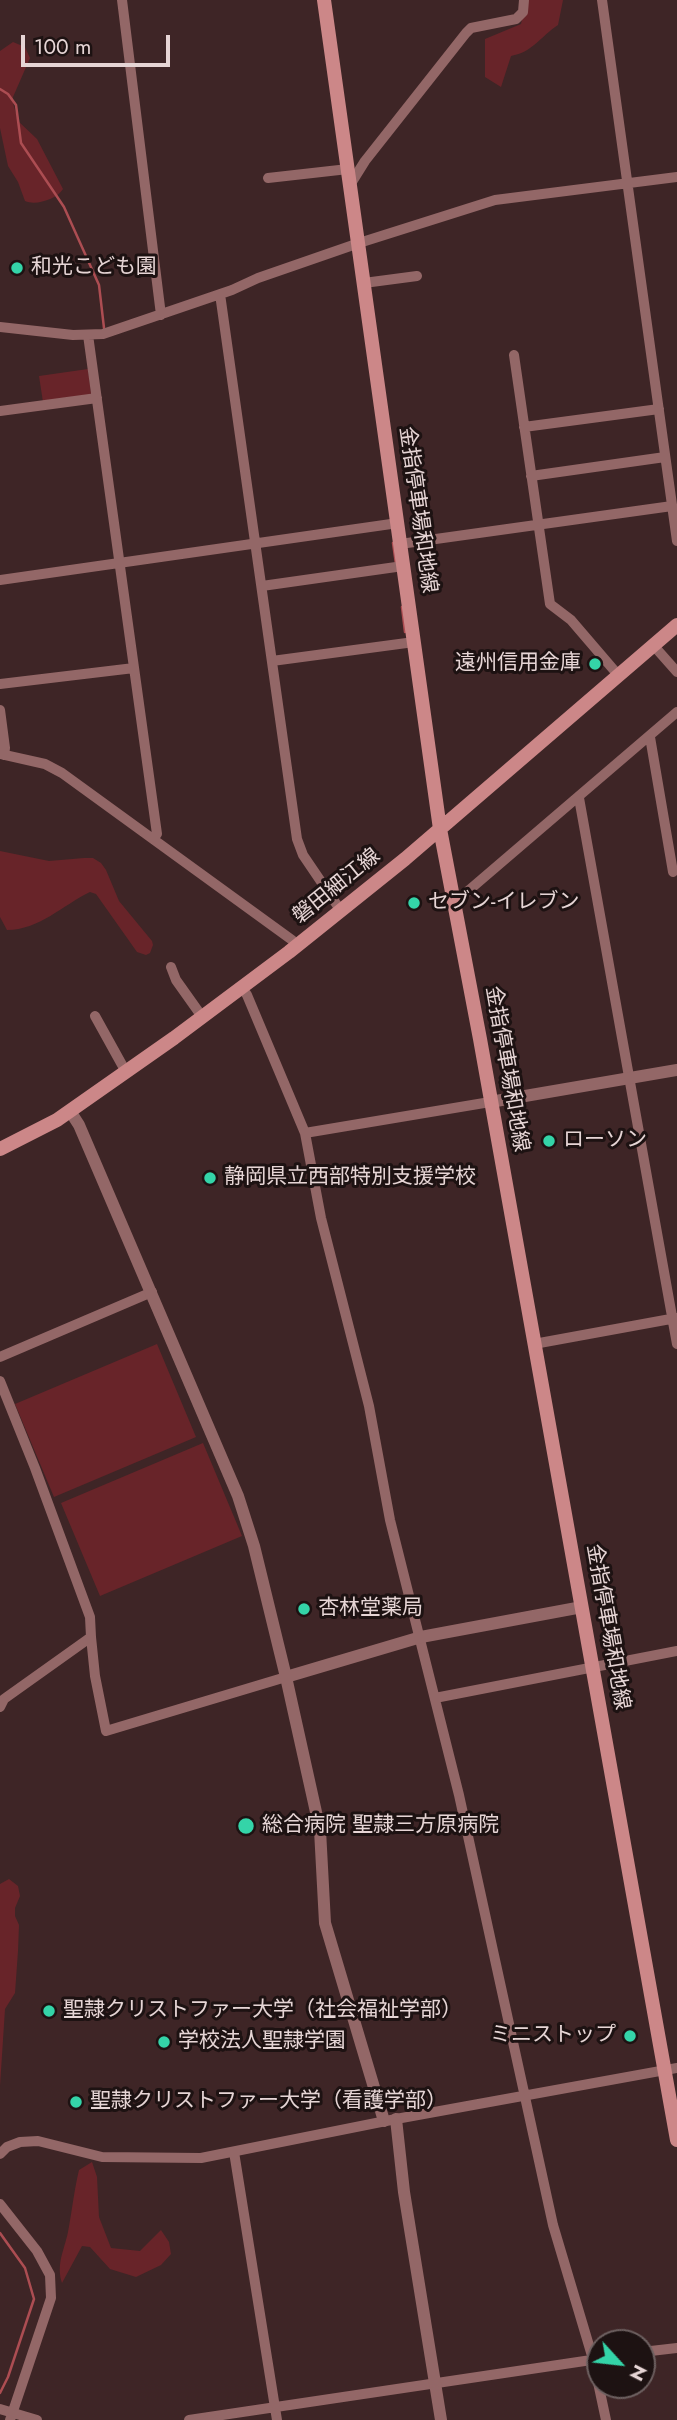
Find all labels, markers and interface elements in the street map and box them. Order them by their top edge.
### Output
scale bar [24,21,173,65]
text: 100 m [34,32,91,62]
place label: 和光こども園 [31,255,157,281]
marker: 和光こども園 [9,260,25,276]
street label: 金指停車場和地線 [393,425,441,595]
place label: 遠州信用金庫 [455,651,581,677]
marker: 遠州信用金庫 [587,656,603,672]
street label: 磐田細江線 [288,844,386,930]
place label: セブン-イレブン [428,890,579,916]
marker: セブン-イレブン [406,895,422,911]
street label: 金指停車場和地線 [479,984,533,1154]
place label: ローソン [563,1128,647,1154]
marker: ローソン [541,1133,557,1149]
place label: 静岡県立西部特別支援学校 [224,1165,476,1191]
marker: 静岡県立西部特別支援学校 [202,1170,218,1186]
street label: 金指停車場和地線 [580,1542,634,1712]
place label: 杏林堂薬局 [318,1596,423,1622]
marker: 杏林堂薬局 [296,1601,312,1617]
place label: 総合病院 聖隷三方原病院 [262,1813,499,1839]
marker: 総合病院 聖隷三方原病院 [236,1816,256,1836]
place label: 聖隷クリストファー大学（社会福祉学部） [63,1998,462,2024]
marker: 聖隷クリストファー大学（社会福祉学部） [41,2003,57,2019]
place label: ミニストップ [490,2023,616,2049]
marker: ミニストップ [622,2028,638,2044]
place label: 学校法人聖隷学園 [178,2029,346,2055]
marker: 学校法人聖隷学園 [156,2034,172,2050]
place label: 聖隷クリストファー大学（看護学部） [90,2089,447,2115]
marker: 聖隷クリストファー大学（看護学部） [68,2094,84,2110]
north arrow [586,2329,656,2399]
text: N [623,2360,654,2386]

